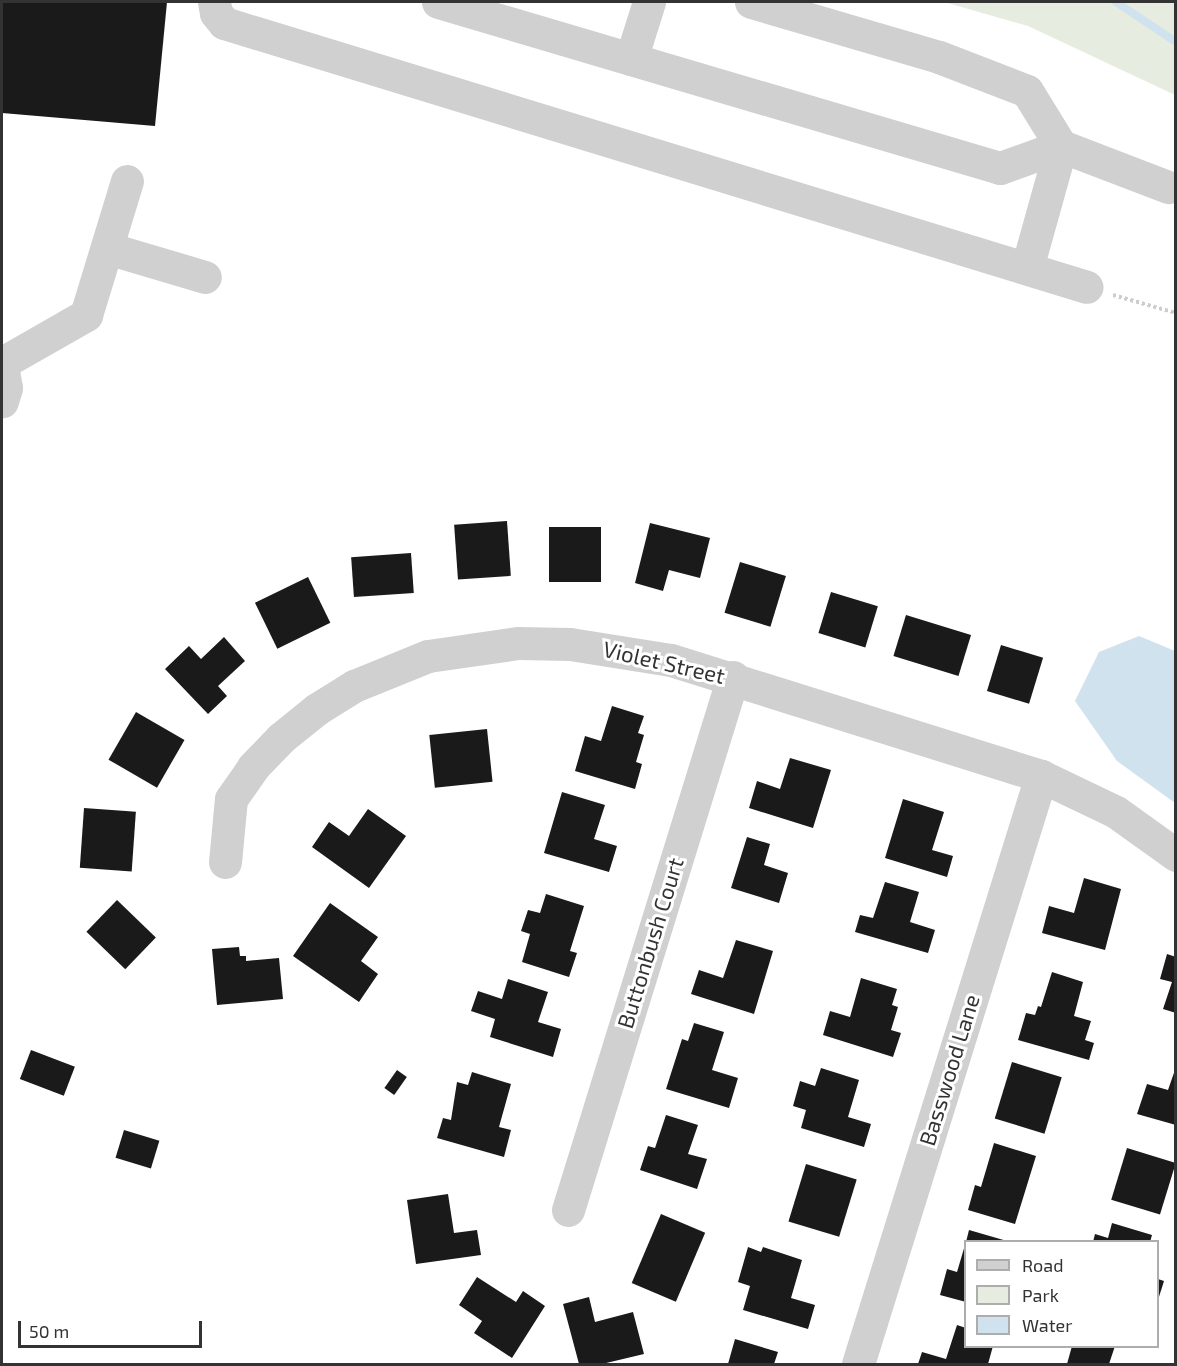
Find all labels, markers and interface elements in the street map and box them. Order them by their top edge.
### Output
street label: Violet Street [601,635,727,689]
street label: Buttonbush Court [612,855,688,1031]
street label: Basswood Lane [913,991,985,1149]
legend [964,1240,1159,1348]
text: Road [1022,1254,1063,1276]
text: Park [1022,1284,1059,1306]
scale bar [21,1309,206,1347]
text: Water [1022,1314,1072,1336]
text: 50 m [29,1320,69,1342]

